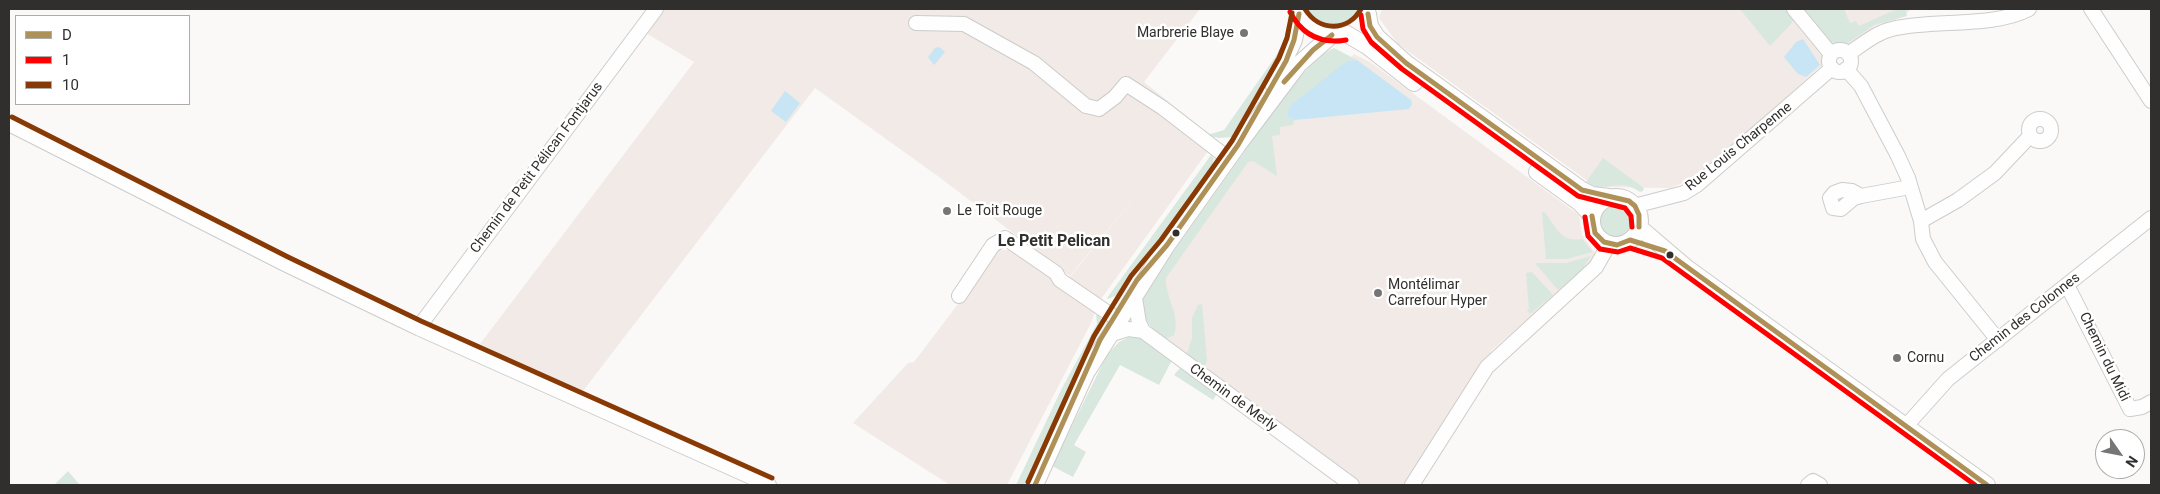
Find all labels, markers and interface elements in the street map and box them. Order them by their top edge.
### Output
legend [15,15,190,105]
place label: Marbrerie Blaye [1137,25,1234,41]
text: D [62,26,72,44]
marker: Marbrerie Blaye [1238,27,1250,39]
text: 1 [62,51,70,69]
text: 10 [62,76,79,94]
street label: Chemin de Petit Pélican Fontjarus [467,79,607,257]
street label: Rue Louis Charpenne [1682,99,1796,195]
place label: Le Toit Rouge [957,203,1042,219]
marker: Le Toit Rouge [941,205,953,217]
unlabelled marker [1171,228,1181,238]
district label: Le Petit Pelican [998,232,1110,252]
unlabelled marker [1665,250,1675,260]
street label: Chemin des Colonnes [1966,270,2084,366]
place label: Montélimar Carrefour Hyper [1388,277,1487,310]
marker: Montélimar Carrefour Hyper [1372,287,1384,299]
street label: Chemin du Midi [2075,310,2133,404]
place label: Cornu [1907,350,1944,366]
marker: Cornu [1891,352,1903,364]
street label: Chemin de Merly [1186,361,1280,435]
north arrow [2095,429,2145,479]
text: N [2122,453,2141,470]

